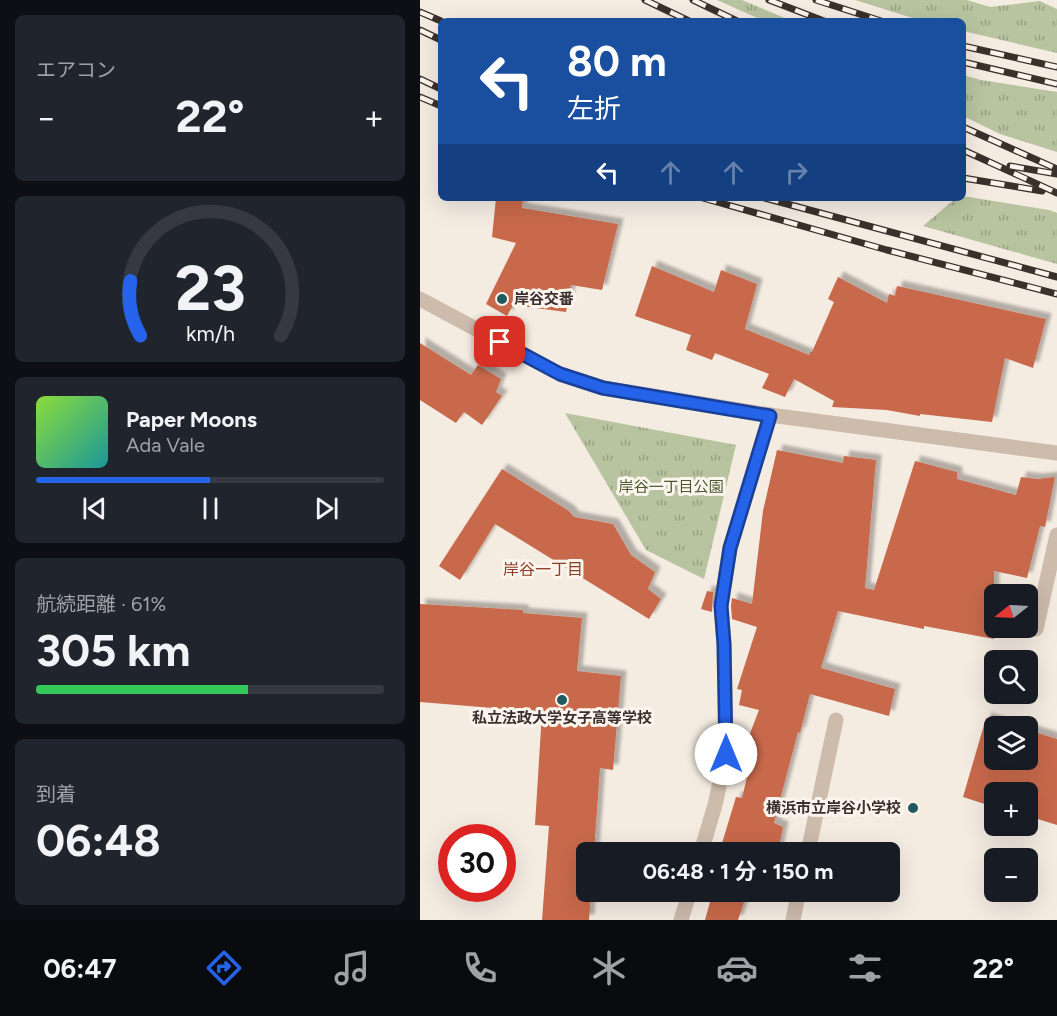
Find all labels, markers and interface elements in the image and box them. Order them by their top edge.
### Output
text: 80 m [567,36,667,87]
icon: left [468,42,546,120]
text: エアコン [36,58,116,82]
text: 22° [175,89,245,143]
text: 左折 [567,92,621,125]
text: − [36,98,57,137]
text: + [363,98,384,137]
icon: left [591,156,624,189]
icon: ahead [654,156,687,189]
icon: ahead [717,156,750,189]
icon: right [780,156,813,189]
text: 23 [175,251,245,326]
place label: 岸谷交番 [514,290,574,308]
marker: 岸谷交番 [495,292,509,306]
pin [474,316,525,367]
text: km/h [186,321,234,346]
icon: arrive [483,325,516,358]
text: Paper Moons [126,406,257,433]
text: Ada Vale [126,433,205,457]
park label: 岸谷一丁目公園 [618,478,724,496]
icon: previous [78,492,111,525]
icon: pause [194,492,227,525]
icon: next [310,492,343,525]
district label: 岸谷一丁目 [503,560,583,579]
north arrow [984,584,1038,638]
map controls [984,584,1038,902]
text: 航続距離 · 61% [36,592,166,616]
text: 305 km [36,623,191,677]
button: search [984,650,1038,704]
marker: 私立法政大学女子高等学校 [555,693,569,707]
place label: 私立法政大学女子高等学校 [472,709,652,727]
button: layers [984,716,1038,770]
position arrow [694,722,758,786]
text: 到着 [36,782,76,806]
button: + [984,782,1038,836]
place label: 横浜市立岸谷小学校 [766,799,901,817]
marker: 横浜市立岸谷小学校 [906,801,920,815]
text: 06:48 [36,813,161,867]
speed limit sign: 30 [438,824,516,902]
button: − [984,848,1038,902]
text: 06:48 · 1 分 · 150 m [643,858,833,885]
icon: directions [203,947,245,989]
icon: music [331,947,373,989]
icon: phone [459,947,501,989]
icon: climate [588,947,630,989]
icon: car [716,947,758,989]
icon: filters [844,947,886,989]
text: 06:47 [43,952,117,985]
text: 22° [972,952,1014,985]

